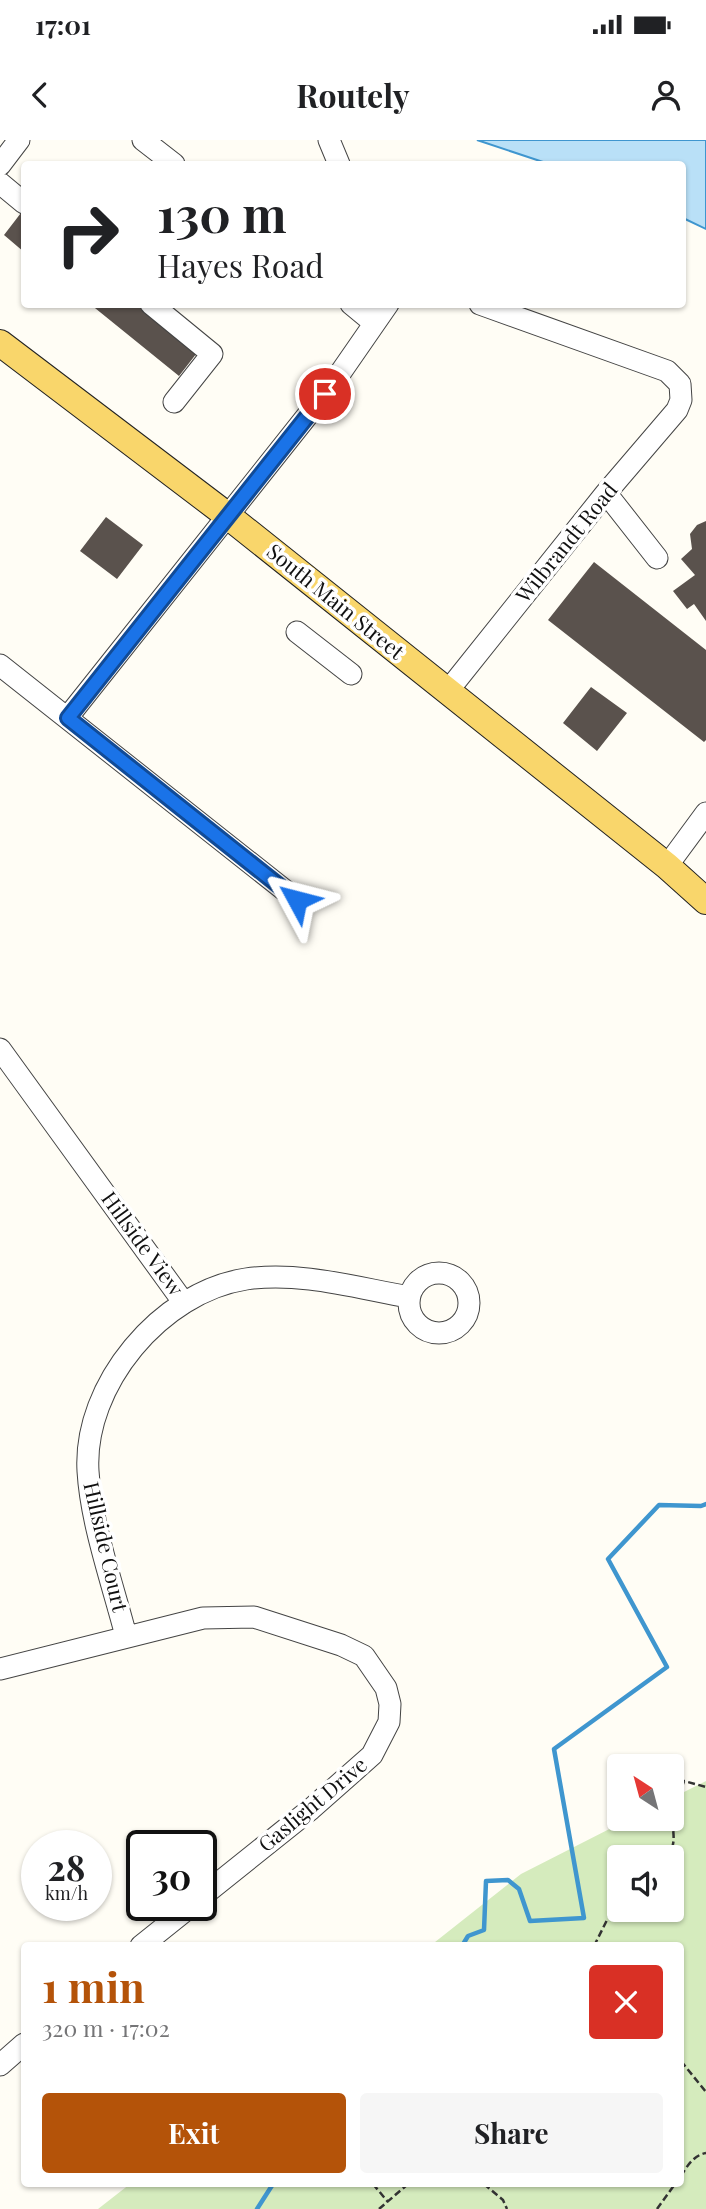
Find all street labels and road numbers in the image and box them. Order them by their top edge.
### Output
street label: Wilbrandt Road [508,476,623,608]
street label: South Main Street [262,536,411,665]
street label: Hillside View [96,1185,191,1301]
street label: Hillside Court [78,1479,136,1615]
street label: Gaslight Drive [251,1750,372,1857]

